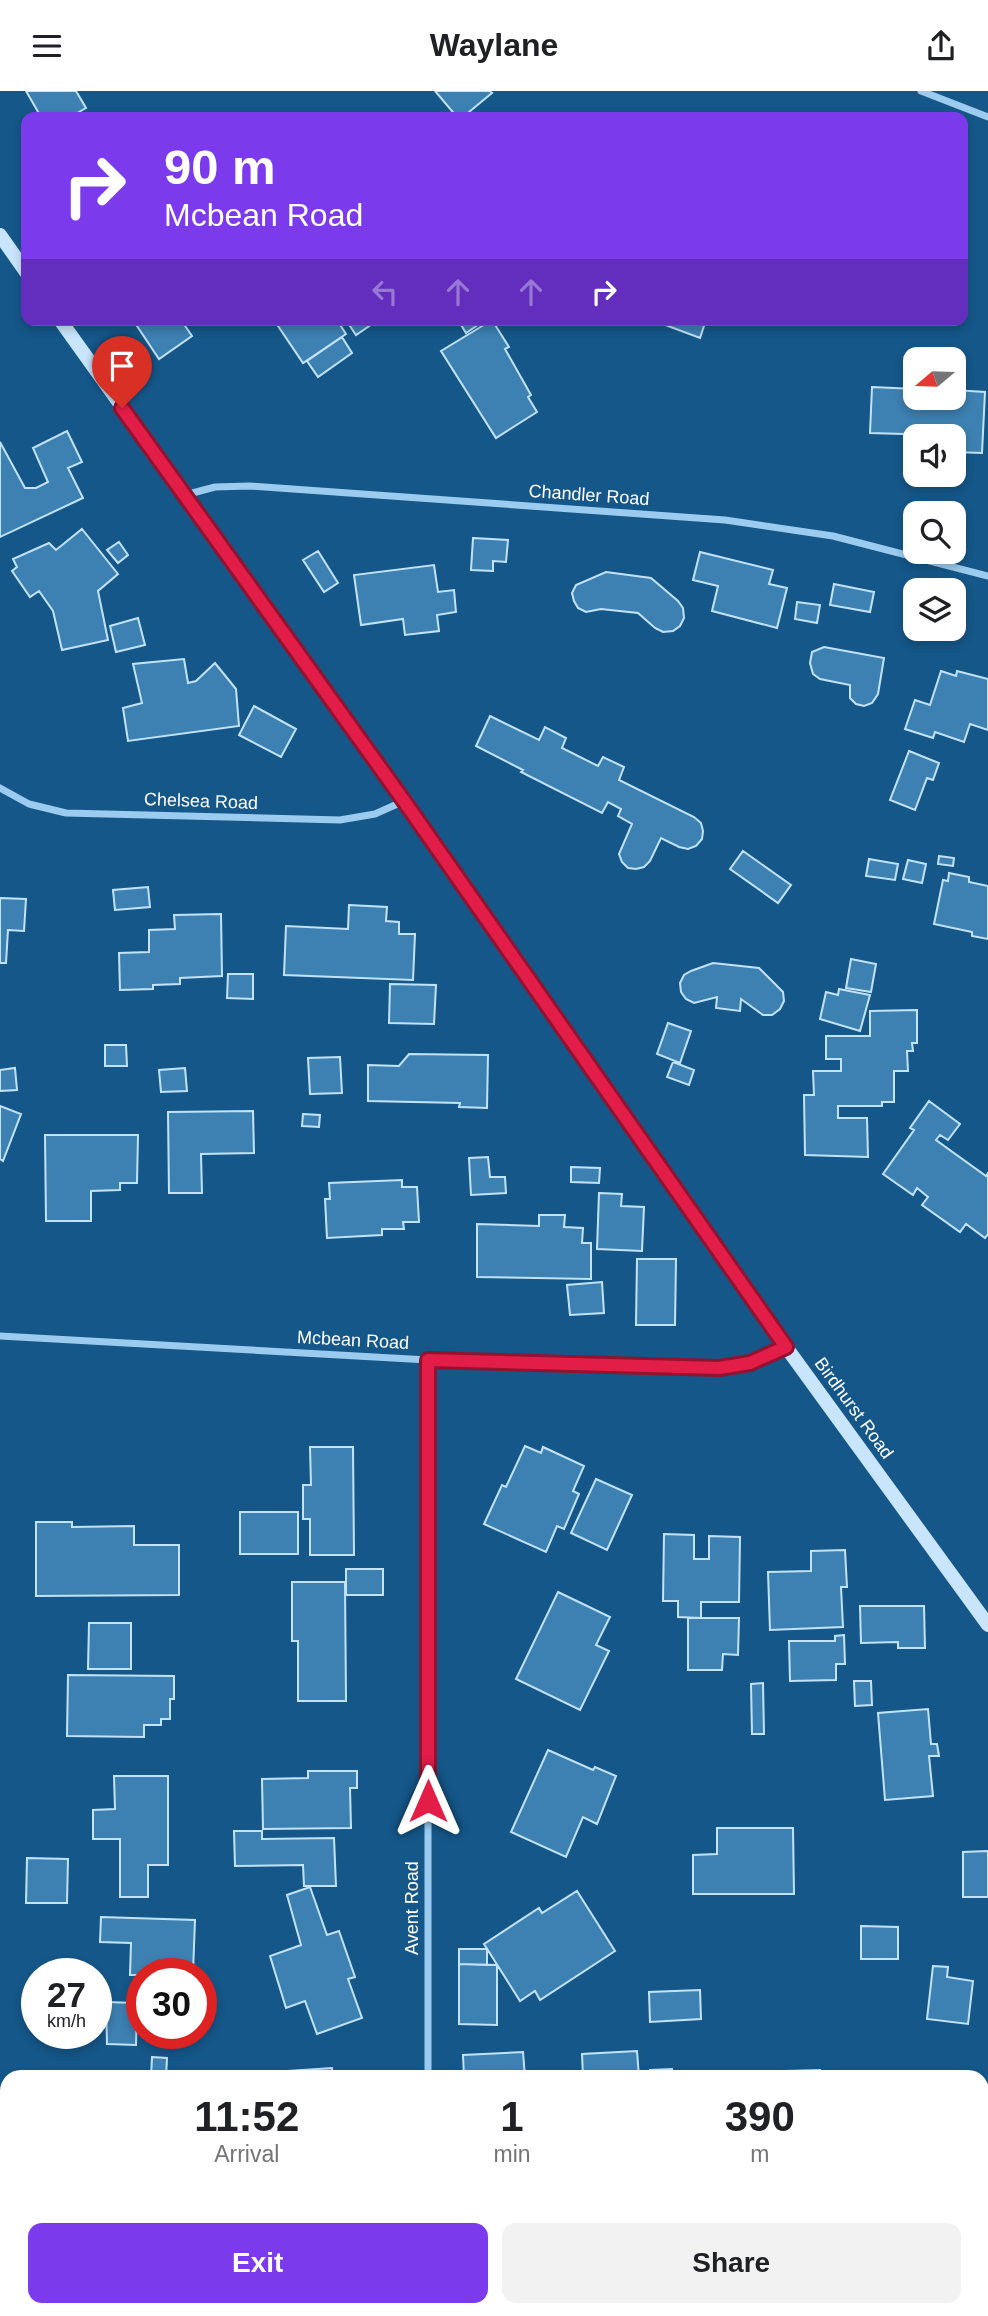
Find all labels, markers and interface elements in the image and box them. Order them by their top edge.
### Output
icon: menu [28,27,66,65]
text: Waylane [430,27,558,63]
icon: share [922,27,960,65]
icon: right [49,140,140,231]
text: 90 m [164,140,276,194]
text: Mcbean Road [164,197,363,233]
icon: left [366,273,404,311]
icon: ahead [439,273,477,311]
icon: ahead [512,273,550,311]
icon: right [585,273,623,311]
pin [92,336,152,408]
icon: arrive [103,347,141,385]
north arrow [903,347,966,409]
map controls [903,347,966,641]
button: sound [903,424,966,487]
street label: Chandler Road [528,481,650,509]
button: search [903,501,966,564]
button: layers [903,578,966,641]
street label: Chelsea Road [144,789,258,813]
street label: Mcbean Road [297,1327,409,1353]
street label: Birdhurst Road [811,1354,897,1462]
position arrow [391,1764,465,1838]
street label: Avent Road [402,1861,422,1955]
speed limit sign: 30 [126,1958,217,2049]
text: 27 [47,1975,86,2014]
text: km/h [47,2011,86,2031]
text: 11:52 [194,2093,299,2140]
text: 1 [500,2093,524,2140]
text: 390 [725,2093,795,2140]
text: Arrival [214,2141,279,2167]
text: min [493,2141,531,2167]
text: m [750,2141,769,2167]
button: Exit [28,2223,488,2303]
button: Share [502,2223,961,2303]

